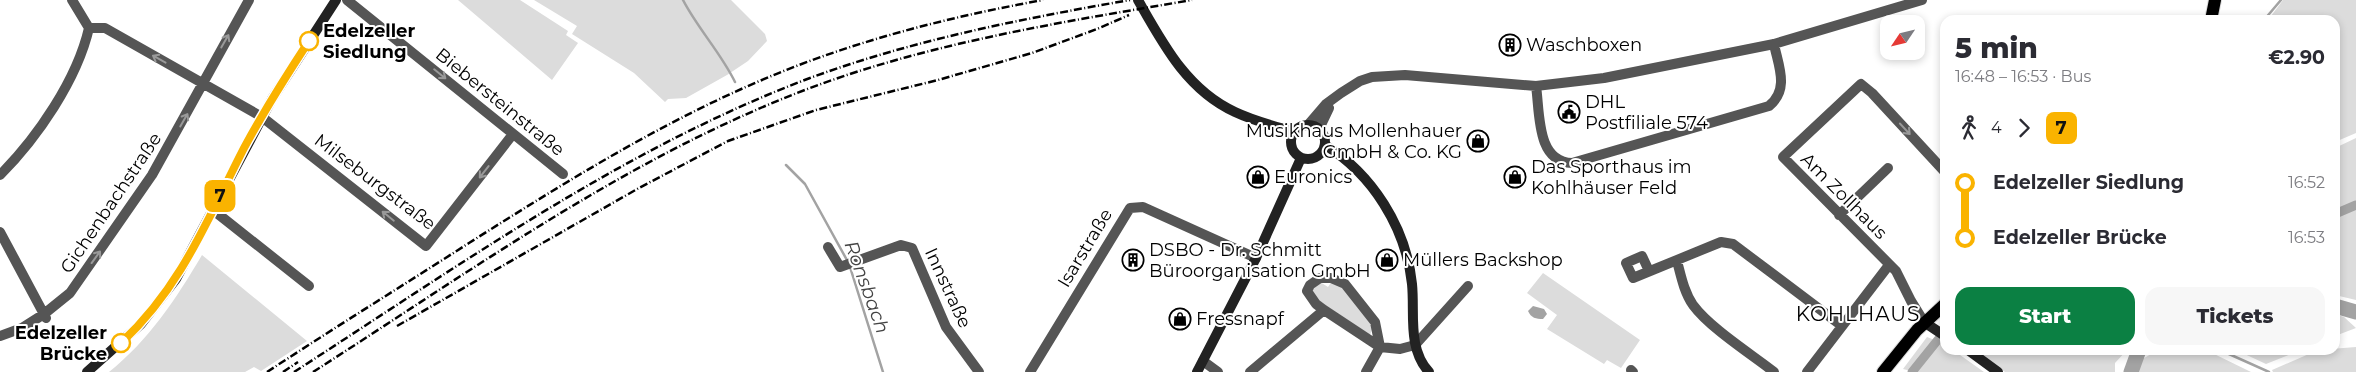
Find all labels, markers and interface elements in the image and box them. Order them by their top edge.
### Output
north arrow [1880,15,1925,60]
map controls [1880,15,1925,60]
place label: Edelzeller Siedlung [323,20,415,63]
marker: Edelzeller Siedlung [299,31,319,51]
text: 5 min [1955,31,2038,65]
building icon: Waschboxen [1498,33,1522,57]
place label: Waschboxen [1526,34,1642,56]
one-way arrow [221,35,231,49]
street label: Biebersteinstraße [431,43,569,161]
text: €2.90 [2268,46,2325,69]
one-way arrow [153,53,167,63]
text: 16:48 – 16:53 · Bus [1955,67,2091,86]
one-way arrow [433,69,446,80]
place label: DHL Postfiliale 574 [1585,91,1708,134]
public building icon: DHL Postfiliale 574 [1557,100,1581,124]
one-way arrow [179,113,189,127]
icon: walk [1955,114,1983,142]
icon: forward [2010,114,2038,142]
text: 7 [2056,117,2067,139]
text: 4 [1991,118,2002,137]
place label: Musikhaus Mollenhauer GmbH & Co. KG [1246,120,1462,163]
one-way arrow [1899,122,1911,135]
street label: Gichenbachstraße [56,128,166,278]
street label: Milseburgstraße [310,129,440,235]
shop icon: Musikhaus Mollenhauer GmbH & Co. KG [1466,129,1490,153]
street label: Am Zollhaus [1796,148,1892,244]
place label: Das Sporthaus im Kohlhäuser Feld [1531,156,1692,199]
one-way arrow [478,165,489,178]
shop icon: Euronics [1246,165,1270,189]
shop icon: Das Sporthaus im Kohlhäuser Feld [1503,165,1527,189]
place label: Euronics [1274,166,1352,188]
text: Edelzeller Siedlung [1993,171,2184,194]
text: 16:52 [2288,173,2325,192]
line badge: 7 [204,180,236,212]
text: 7 [214,185,226,207]
street label: Isarstraße [1053,204,1117,291]
one-way arrow [382,210,395,221]
text: Edelzeller Brücke [1993,226,2167,249]
text: 16:53 [2288,228,2325,247]
water label: Ronsbach [840,238,894,336]
place label: DSBO - Dr. Schmitt Büroorganisation GmbH [1149,239,1371,282]
street label: Innstraße [920,244,976,332]
building icon: DSBO - Dr. Schmitt Büroorganisation GmbH [1121,248,1145,272]
shop icon: Müllers Backshop [1375,248,1399,272]
place label: Müllers Backshop [1403,249,1563,271]
one-way arrow [91,251,102,264]
button: Start [1955,287,2135,345]
button: Tickets [2145,287,2325,345]
district label: KOHLHAUS [1796,302,1920,326]
shop icon: Fressnapf [1168,307,1192,331]
place label: Fressnapf [1196,308,1285,330]
place label: Edelzeller Brücke [15,322,107,365]
marker: Edelzeller Brücke [111,333,131,353]

